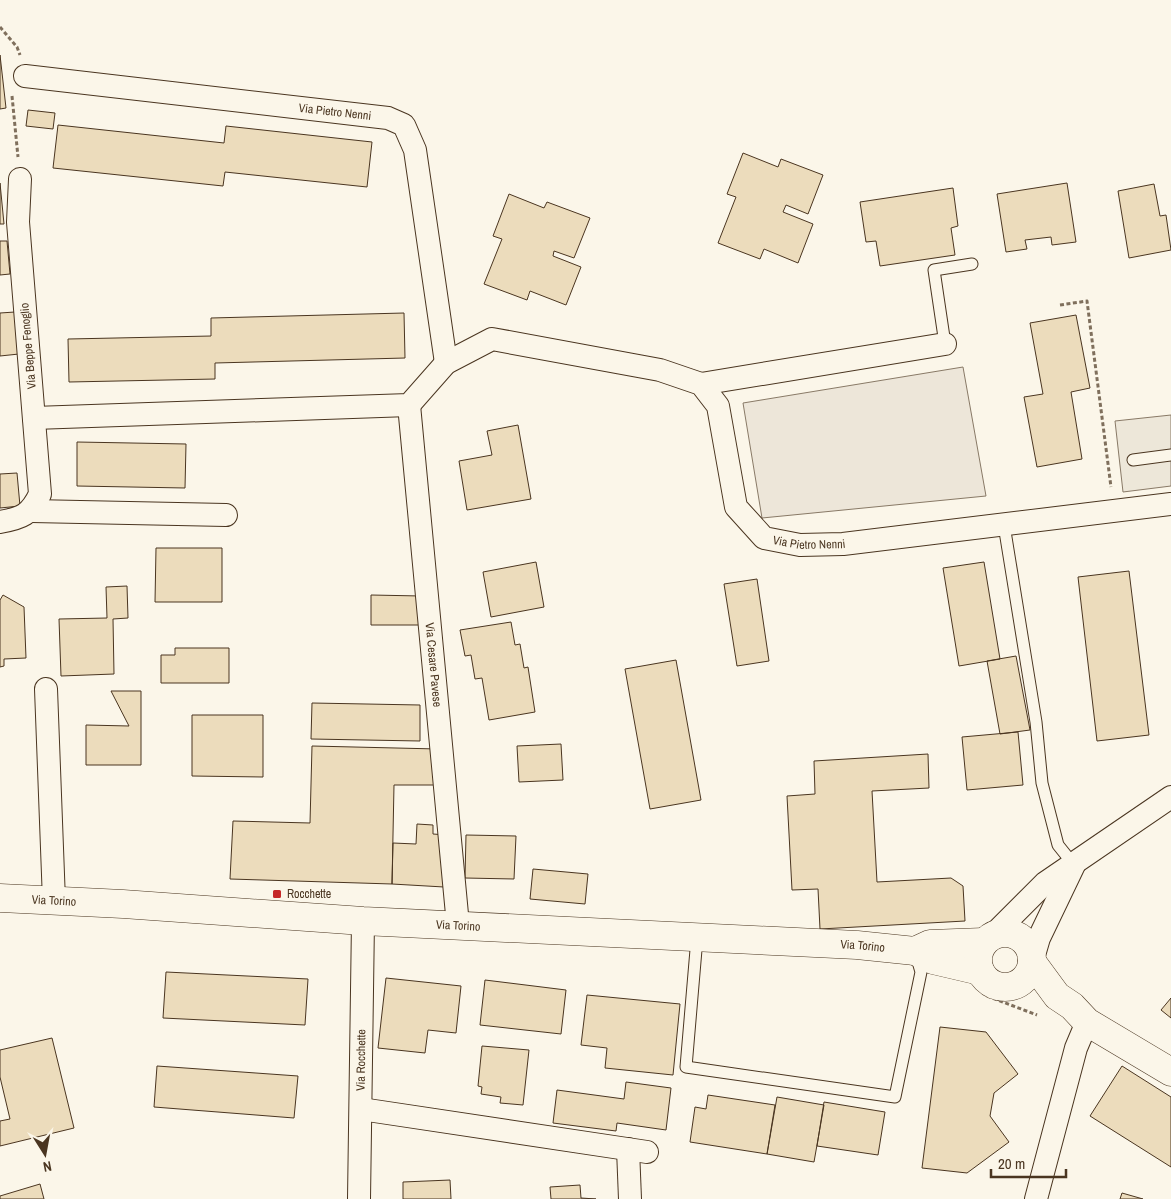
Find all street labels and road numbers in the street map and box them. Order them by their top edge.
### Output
street label: Via Pietro Nenni [298,100,372,124]
street label: Via Beppe Fenoglio [16,302,40,390]
street label: Via Pietro Nenni [772,532,846,553]
street label: Via Cesare Pavese [422,622,445,708]
street label: Via Torino [31,892,77,910]
street label: Via Torino [435,917,481,935]
street label: Via Torino [840,936,886,956]
street label: Via Rocchette [353,1029,369,1091]

